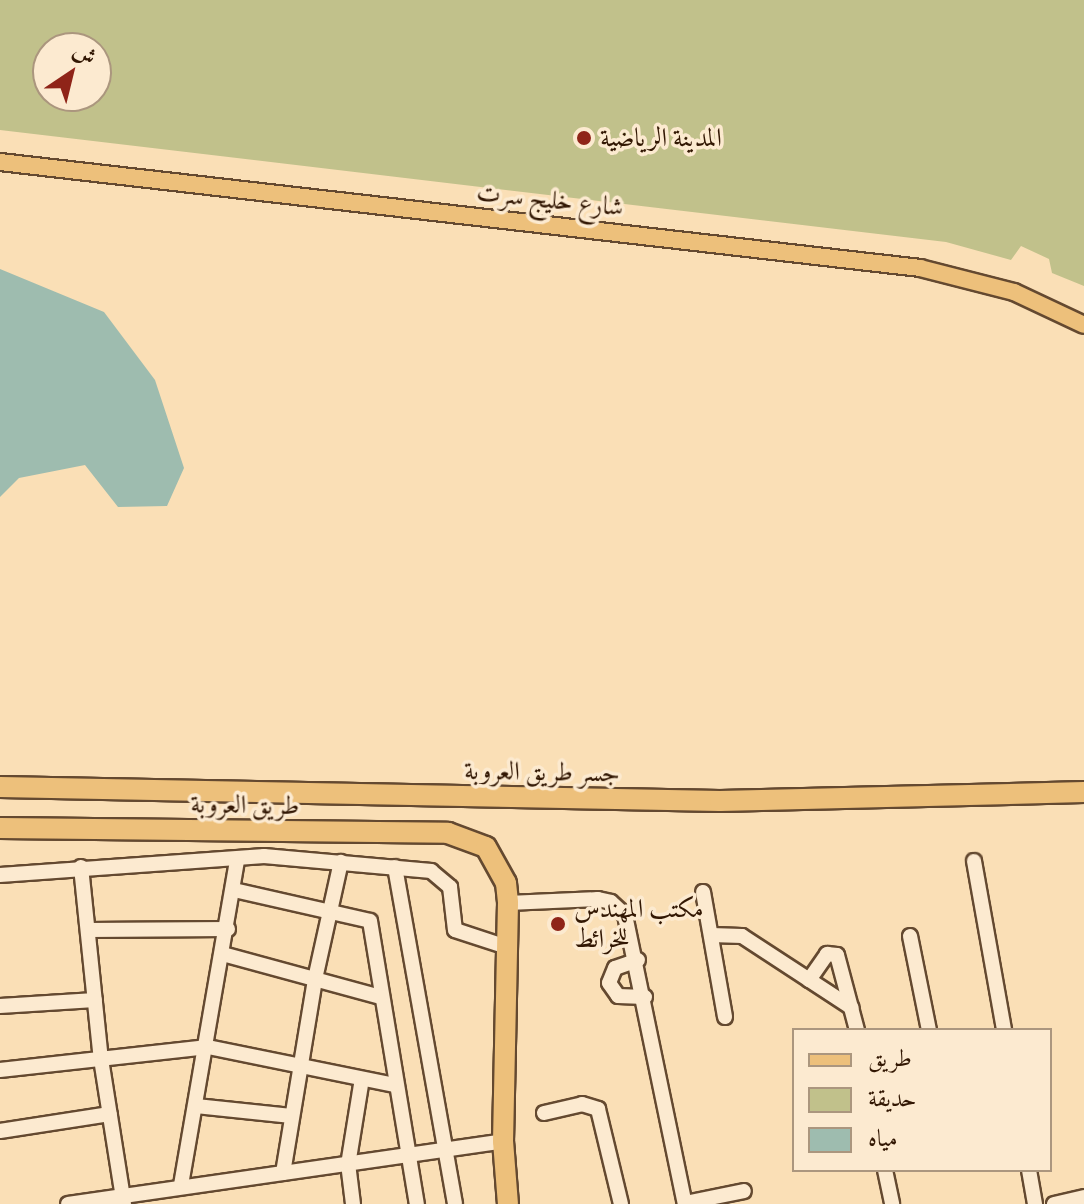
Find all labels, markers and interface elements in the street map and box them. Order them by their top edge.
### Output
north arrow [32,32,112,112]
text: ش [68,37,101,71]
place label: المدينة الرياضية [600,122,722,154]
marker: المدينة الرياضية [575,129,593,147]
street label: شارع خليج سرت [475,177,625,223]
street label: جسر طريق العروبة [464,755,620,789]
street label: طريق العروبة [190,788,300,822]
place label: مكتب المهندس للخرائط [574,893,704,954]
marker: مكتب المهندس للخرائط [549,915,567,933]
legend [792,1028,1052,1172]
text: طريق [868,1044,912,1072]
text: حديقة [868,1084,917,1112]
text: مياه [868,1124,898,1152]

